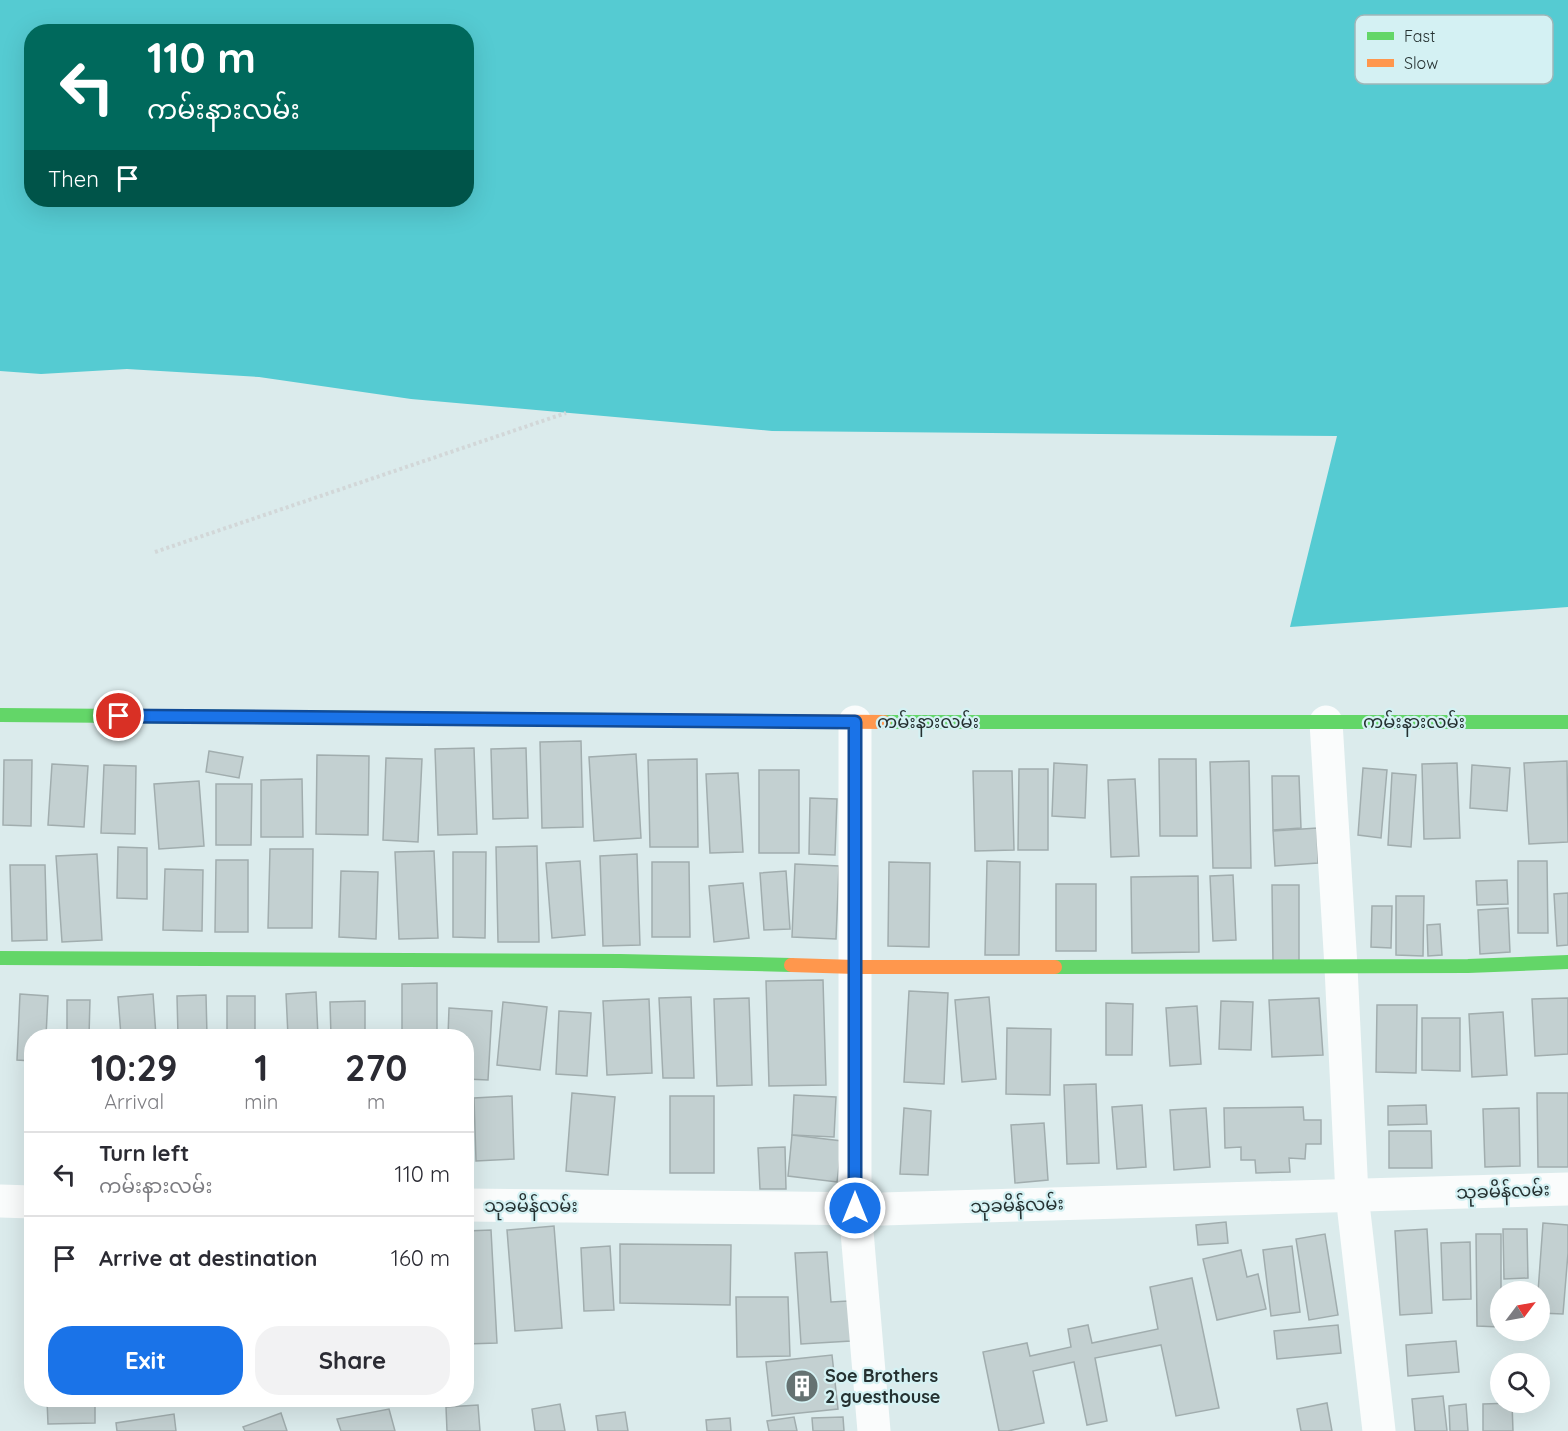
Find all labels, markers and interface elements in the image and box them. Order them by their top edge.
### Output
legend [1355,15,1553,84]
text: Fast [1404,26,1435,46]
text: 110 m [147,31,256,84]
icon: left [48,48,126,126]
text: Slow [1404,53,1438,73]
text: ကမ်းနားလမ်း [147,92,300,126]
icon: arrive [111,162,144,195]
text: Then [48,165,99,193]
pin [93,690,144,741]
icon: arrive [102,699,135,732]
street label: ကမ်းနားလမ်း [877,709,979,737]
street label: ကမ်းနားလမ်း [1363,709,1465,737]
text: 10:29 [91,1045,178,1090]
text: 1 [254,1045,268,1090]
text: 270 [345,1045,407,1090]
text: Arrival [104,1089,164,1114]
text: min [244,1089,278,1114]
text: m [367,1089,385,1114]
text: Turn left [99,1139,189,1167]
icon: left [48,1158,81,1191]
text: 110 m [395,1160,450,1188]
text: ကမ်းနားလမ်း [99,1173,212,1198]
street label: သုခမိန်လမ်း [1456,1175,1550,1208]
position arrow [823,1176,887,1240]
street label: သုခမိန်လမ်း [970,1189,1064,1222]
street label: သုခမိန်လမ်း [484,1192,578,1221]
icon: arrive [48,1242,81,1275]
text: Arrive at destination [99,1244,317,1272]
text: 160 m [391,1244,450,1272]
north arrow [1490,1281,1550,1341]
map controls [1490,1281,1550,1413]
button: Exit [48,1326,243,1395]
button: Share [255,1326,450,1395]
button: search [1490,1353,1550,1413]
place label: Soe Brothers 2 guesthouse [825,1364,941,1408]
building icon: Soe Brothers 2 guesthouse [784,1368,820,1404]

